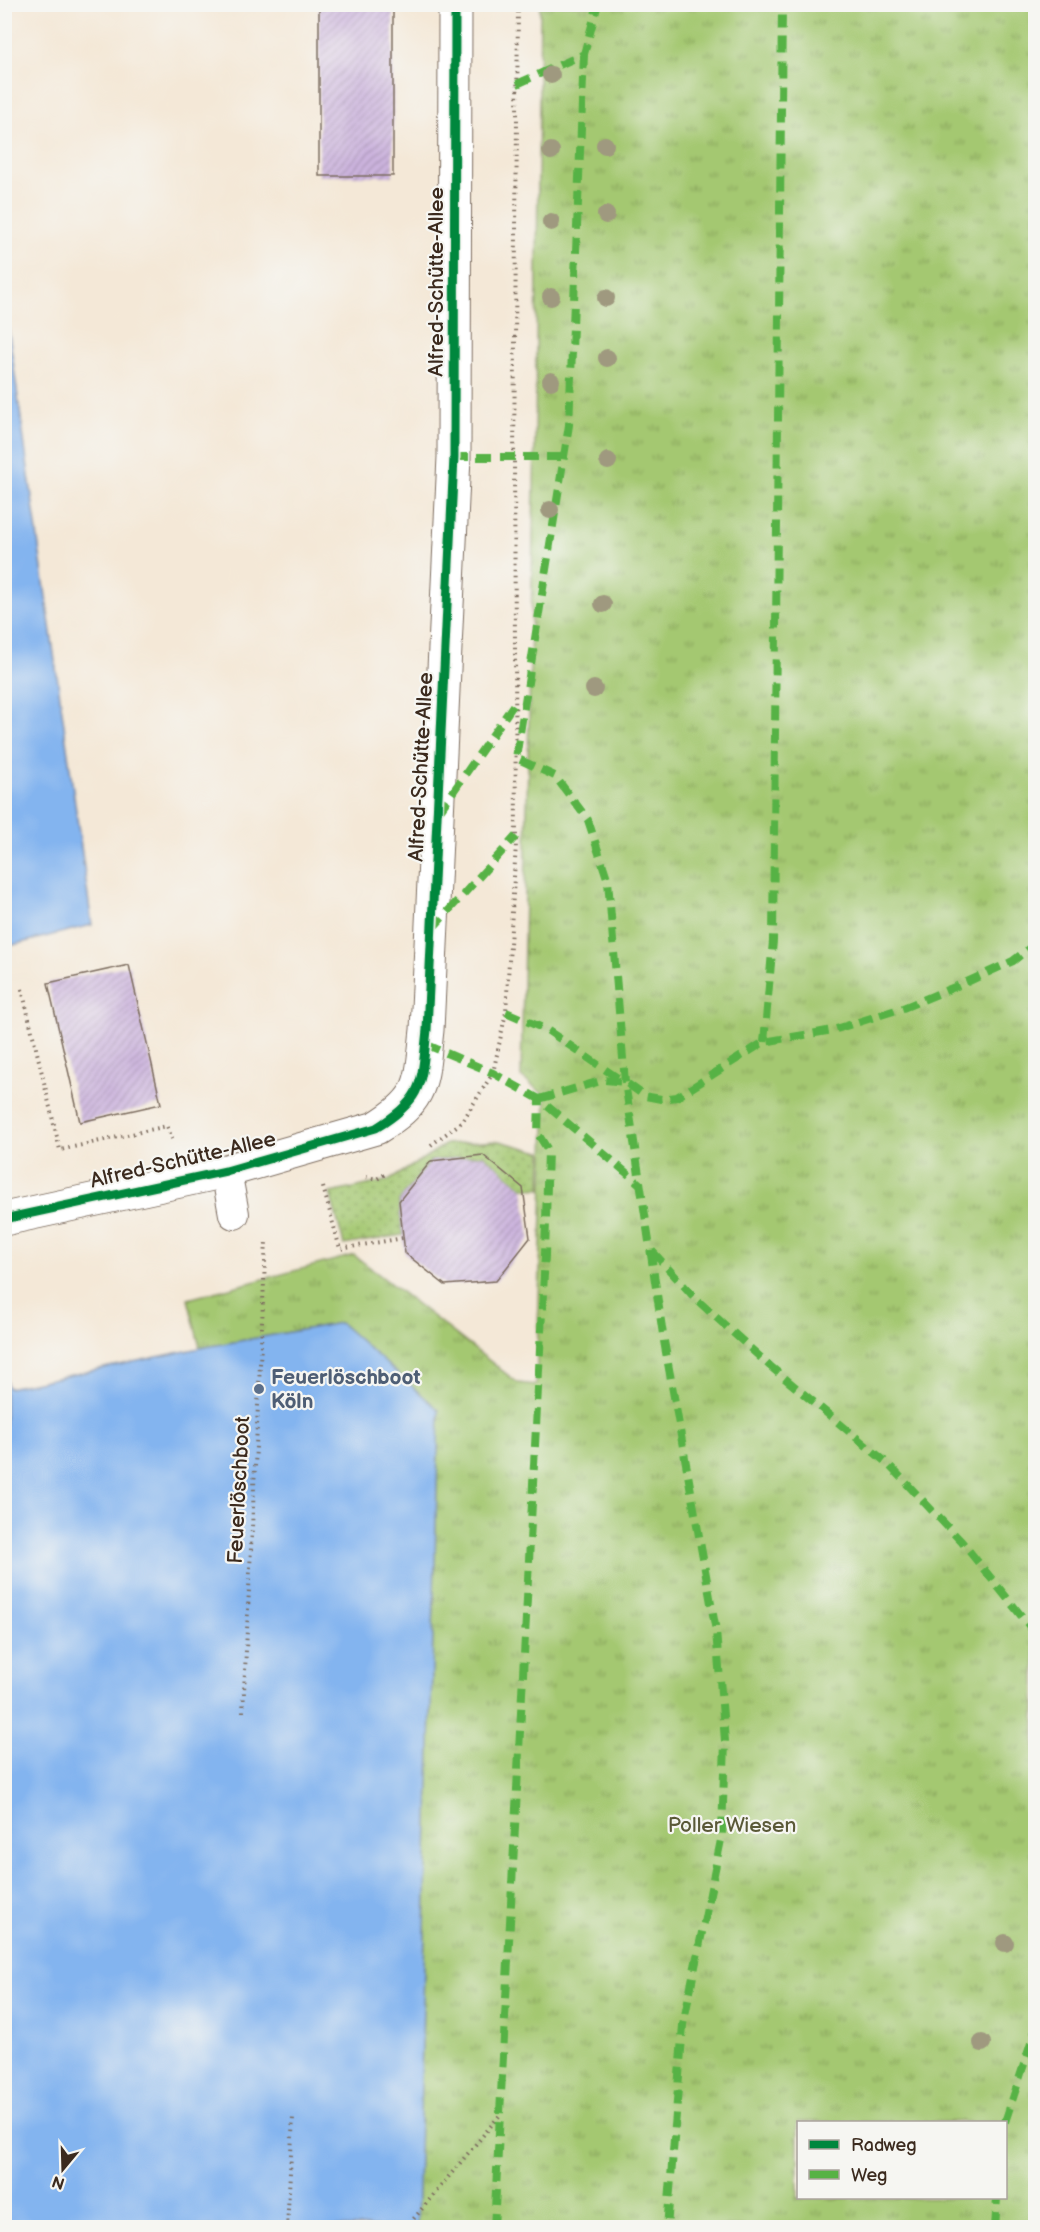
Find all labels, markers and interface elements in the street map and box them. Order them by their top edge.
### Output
street label: Alfred-Schütte-Allee [424,187,449,377]
street label: Alfred-Schütte-Allee [404,672,438,862]
street label: Alfred-Schütte-Allee [88,1126,278,1194]
place label: Feuerlöschboot Köln [271,1365,421,1414]
marker: Feuerlöschboot Köln [252,1382,266,1396]
street label: Feuerlöschboot [223,1415,255,1564]
park label: Poller Wiesen [668,1813,796,1838]
legend [797,2121,1007,2199]
text: Radweg [851,2135,917,2156]
north arrow [33,2139,93,2199]
text: Weg [851,2165,887,2186]
text: N [50,2171,67,2193]

